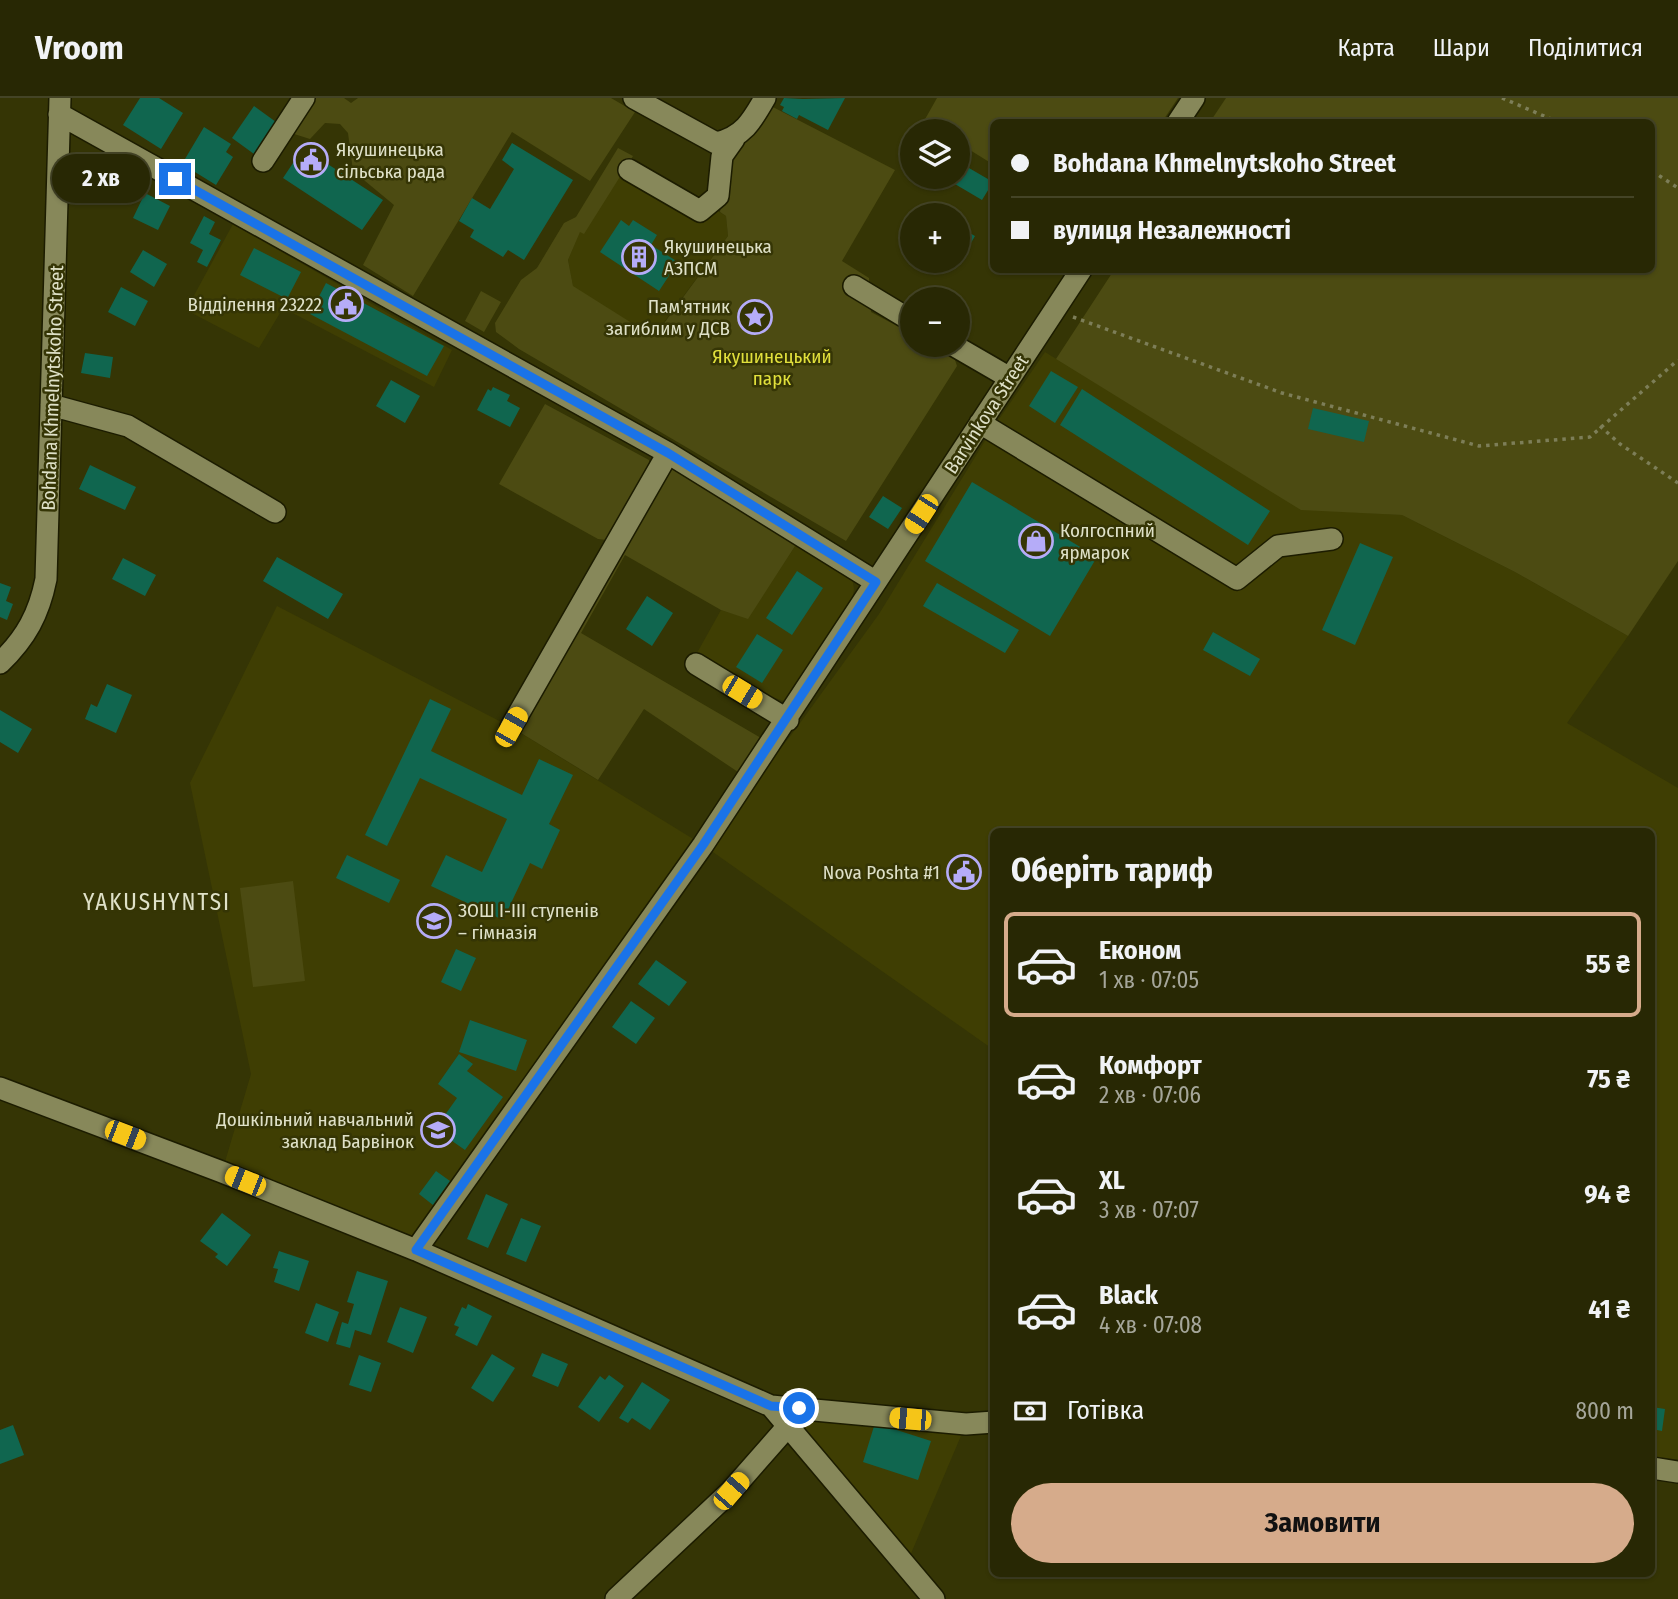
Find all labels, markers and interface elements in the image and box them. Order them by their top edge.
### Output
text: Vroom [35,28,124,68]
text: Карта [1337,34,1395,62]
text: Шари [1433,34,1490,62]
text: Поділитися [1528,34,1643,62]
map controls [900,119,970,357]
button: layers [900,119,970,189]
place label: Якушинецька сільська рада [336,138,445,183]
public building icon: Якушинецька сільська рада [292,141,330,179]
text: Bohdana Khmelnytskoho Street [1053,148,1396,179]
callout: 2 хв [52,154,150,204]
route end [159,163,191,195]
text: 2 хв [82,164,120,192]
button: + [900,203,970,273]
text: вулиця Незалежності [1053,215,1291,246]
place label: Якушинецька АЗПСМ [664,235,772,280]
building icon: Якушинецька АЗПСМ [620,238,658,276]
street label: Bohdana Khmelnytskoho Street [37,264,68,511]
public building icon: Відділення 23222 [327,285,365,323]
button: − [900,287,970,357]
place label: Відділення 23222 [188,293,322,316]
place label: Пам'ятник загиблим у ДСВ [606,295,730,340]
place icon: Пам'ятник загиблим у ДСВ [736,298,774,336]
park label: Якушинецький парк [712,345,832,390]
street label: Barvinkova Street [939,350,1034,478]
car [901,491,942,537]
place label: Колгоспний ярмарок [1060,519,1155,564]
shop icon: Колгоспний ярмарок [1017,522,1055,560]
car [719,672,766,712]
car [492,704,531,750]
text: Оберіть тариф [1011,851,1213,889]
public building icon: Nova Poshta #1 [945,853,983,891]
place label: Nova Poshta #1 [823,861,940,884]
district label: YAKUSHYNTSI [83,888,231,916]
place label: ЗОШ І-ІІІ ступенів – гімназія [458,899,599,944]
school or university icon: ЗОШ І-ІІІ ступенів – гімназія [415,902,453,940]
icon: car [1015,933,1078,996]
text: Економ [1099,935,1181,966]
text: 55 ₴ [1585,949,1630,980]
text: 1 хв · 07:05 [1099,966,1199,994]
icon: car [1015,1048,1078,1111]
text: Комфорт [1099,1050,1202,1081]
text: 75 ₴ [1587,1064,1630,1095]
text: 2 хв · 07:06 [1099,1081,1201,1109]
place label: Дошкільний навчальний заклад Барвінок [215,1108,414,1153]
school or university icon: Дошкільний навчальний заклад Барвінок [419,1111,457,1149]
car [102,1118,149,1152]
car [222,1163,269,1199]
icon: car [1015,1163,1078,1226]
text: XL [1099,1165,1125,1196]
text: 94 ₴ [1584,1179,1630,1210]
text: 3 хв · 07:07 [1099,1196,1199,1224]
icon: car [1015,1278,1078,1341]
text: Black [1099,1280,1158,1311]
text: 41 ₴ [1588,1294,1630,1325]
text: 4 хв · 07:08 [1099,1311,1202,1339]
route start [783,1392,815,1424]
icon: cash [1011,1392,1049,1430]
text: Готівка [1067,1395,1144,1426]
text: 800 m [1575,1397,1634,1425]
car [889,1407,932,1431]
car [710,1468,753,1514]
button: Замовити [1011,1483,1634,1563]

